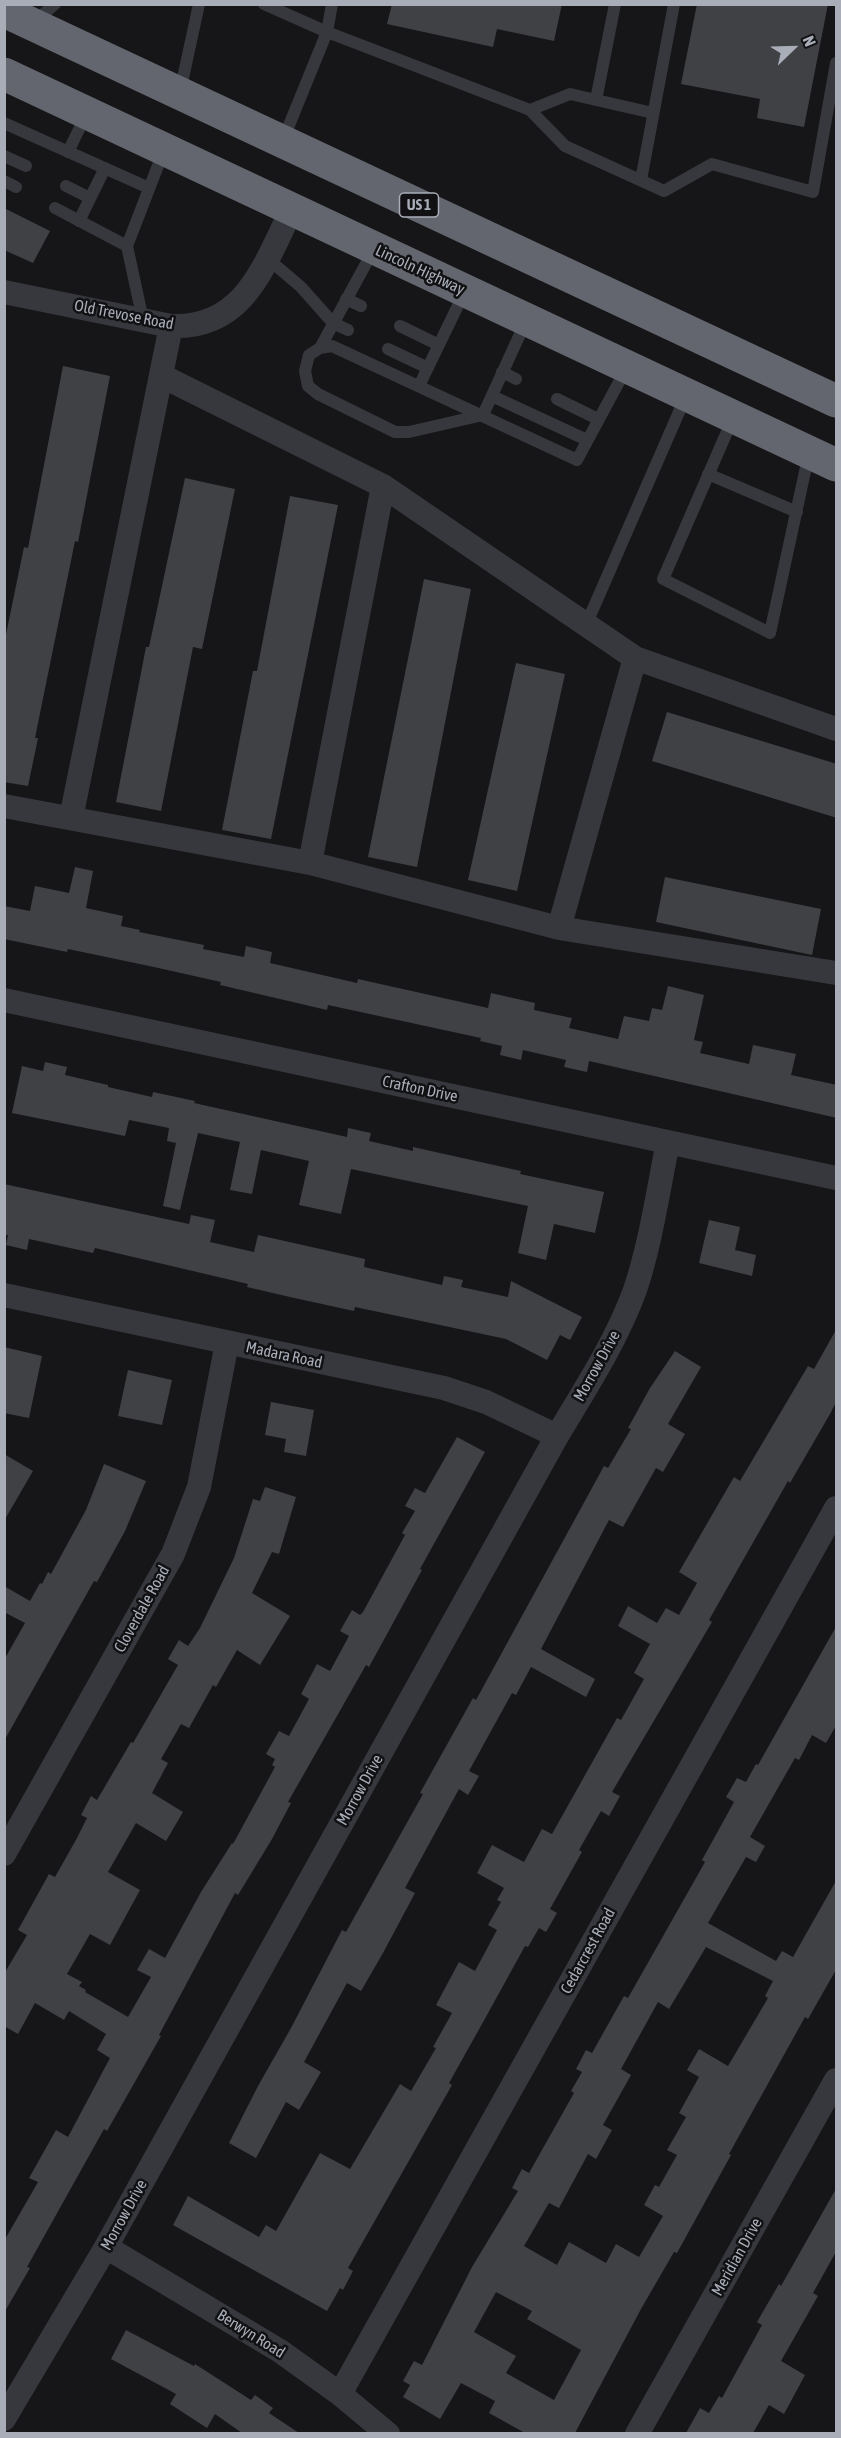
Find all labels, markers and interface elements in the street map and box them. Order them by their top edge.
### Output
north arrow [763,18,823,78]
text: N [799,33,820,49]
road number: US 1 [400,193,438,217]
street label: Lincoln Highway [372,241,468,299]
street label: Old Trevose Road [73,296,175,334]
street label: Crafton Drive [381,1072,459,1106]
street label: Morrow Drive [570,1327,624,1405]
street label: Madara Road [244,1338,324,1372]
street label: Cloverdale Road [110,1562,174,1656]
street label: Morrow Drive [333,1751,387,1829]
street label: Cedarcrest Road [557,1905,619,1997]
street label: Morrow Drive [97,2176,151,2254]
street label: Meridian Drive [708,2215,766,2299]
street label: Berwyn Road [214,2306,288,2362]

